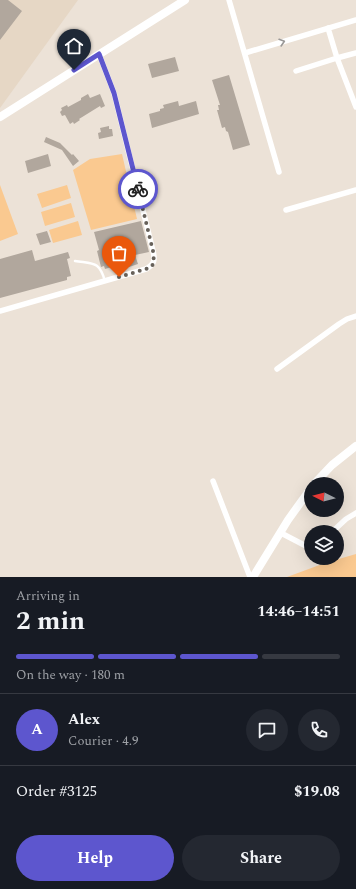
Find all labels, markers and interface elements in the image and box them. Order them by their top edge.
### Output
pin [57,29,91,70]
icon: home [63,35,85,57]
one-way arrow [278,38,285,47]
courier [118,169,158,209]
icon: bike [127,178,149,200]
pin [102,236,136,277]
icon: bag [108,242,130,264]
north arrow [304,477,344,517]
map controls [304,477,344,565]
button: layers [304,525,344,565]
text: Arriving in [16,586,80,606]
text: 14:46–14:51 [257,600,340,623]
text: 2 min [16,601,85,641]
text: On the way · 180 m [16,665,125,685]
text: Alex [68,708,100,731]
button: chat [246,709,288,751]
button: phone [298,709,340,751]
text: A [31,718,43,741]
text: Courier · 4.9 [68,731,138,751]
text: Order #3125 [16,780,97,803]
text: $19.08 [294,780,340,803]
button: Help [16,835,174,881]
button: Share [182,835,340,881]

